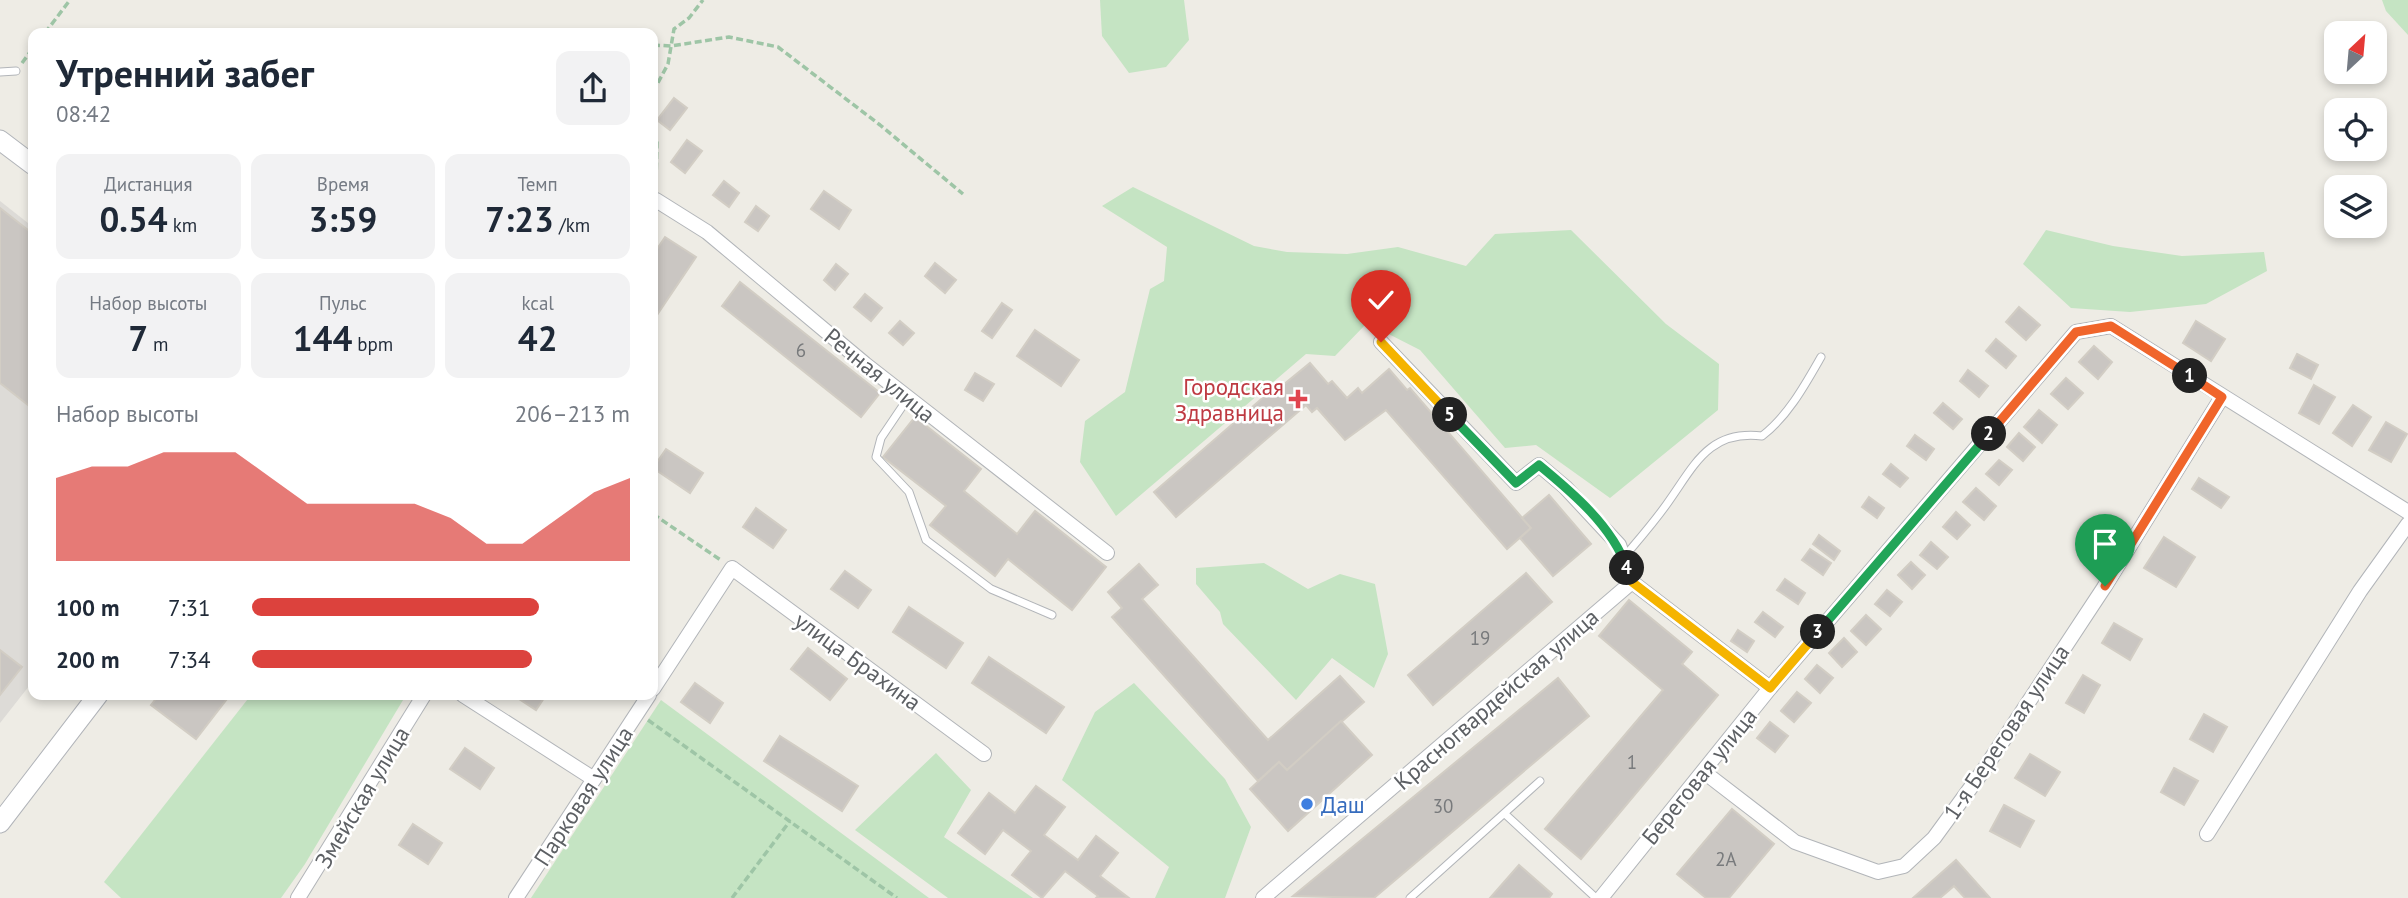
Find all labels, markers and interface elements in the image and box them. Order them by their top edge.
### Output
north arrow [2324,21,2387,84]
map controls [2324,21,2387,238]
text: Утренний забег [56,48,314,97]
button: share [556,51,630,125]
button: locate [2324,98,2387,161]
text: 08:42 [56,99,111,128]
text: Дистанция [104,172,193,196]
text: Время [317,172,369,196]
text: Темп [518,172,558,196]
button: layers [2324,175,2387,238]
text: 0.54 [99,196,168,242]
text: 3:59 [309,196,377,242]
text: 7:23 [485,196,554,242]
text: km [168,213,197,237]
text: /km [554,213,590,237]
pin [1351,270,1411,342]
icon: check [1362,281,1400,319]
text: Набор высоты [89,291,207,315]
text: Пульс [319,291,367,315]
text: kcal [521,291,554,315]
text: 7 [128,315,148,361]
text: 144 [293,315,352,361]
text: 42 [518,315,558,361]
street label: Речная улица [819,321,941,429]
text: m [148,332,169,356]
text: bpm [352,332,393,356]
house number: 6 [796,338,806,362]
pin: 1 [2172,358,2208,394]
text: 1 [2184,363,2195,387]
place label: Городская Здравница [1175,372,1284,427]
marker: Городская Здравница [1290,391,1306,407]
pin: 5 [1432,398,1468,432]
text: Набор высоты [56,399,199,428]
text: 206–213 m [515,399,630,428]
text: 5 [1444,402,1455,426]
pin: 2 [1972,416,2007,452]
text: 2 [1983,421,1994,445]
pin [2075,514,2135,586]
icon: arrive [2086,525,2124,563]
pin: 4 [1610,550,1644,586]
text: 4 [1621,555,1632,579]
text: 100 m [56,593,119,622]
text: 7:31 [168,593,211,622]
street label: Красногвардейская улица [1388,602,1604,796]
street label: улица Брахина [789,605,927,717]
pin: 3 [1800,614,1836,650]
text: 3 [1812,619,1823,643]
house number: 19 [1470,626,1490,650]
street label: 1-я Береговая улица [1937,639,2075,825]
text: 200 m [56,645,119,674]
text: 7:34 [168,645,211,674]
street label: Береговая улица [1635,702,1763,850]
street label: Змейская улица [308,721,416,873]
street label: Парковая улица [527,721,639,871]
house number: 1 [1627,750,1637,774]
place label: Даш [1321,790,1365,819]
house number: 30 [1433,794,1453,818]
marker: Даш [1299,796,1315,812]
house number: 2А [1715,847,1737,871]

